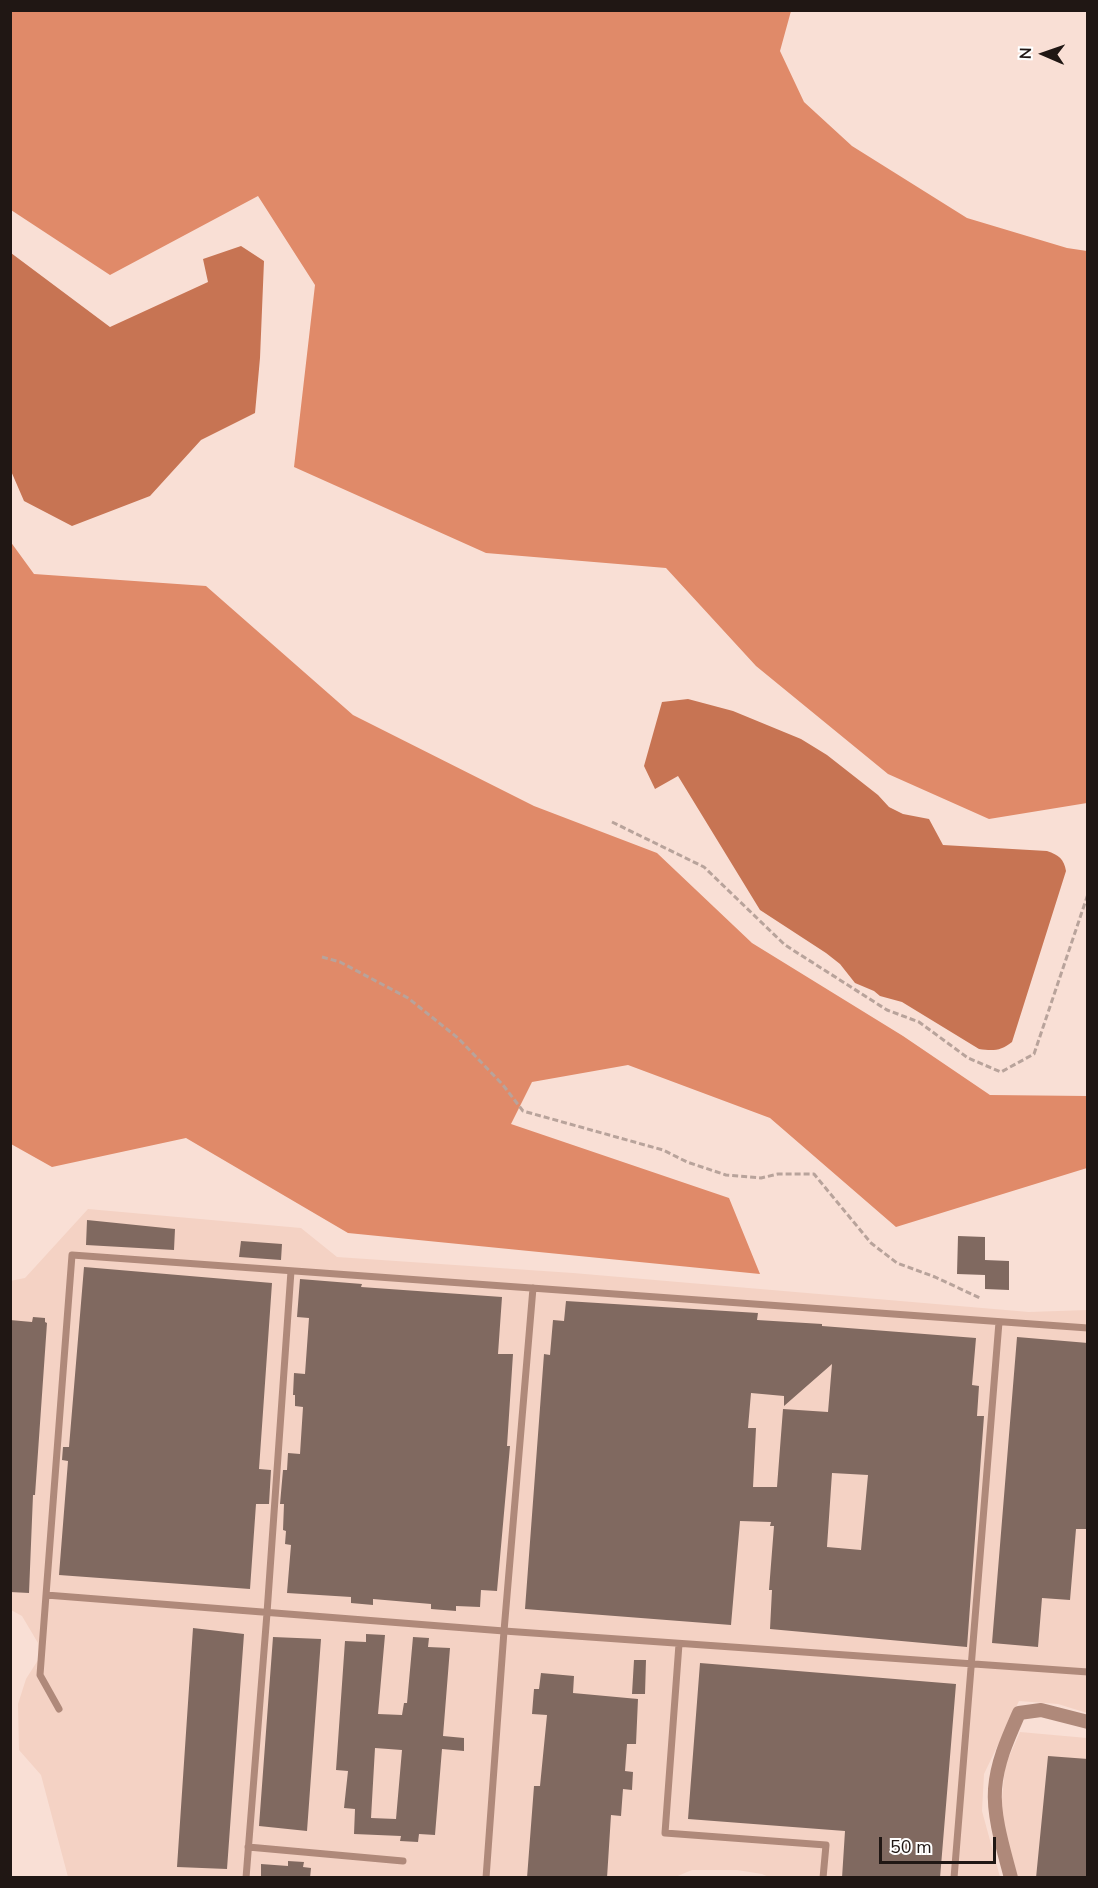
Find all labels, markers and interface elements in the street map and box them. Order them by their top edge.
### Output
north arrow [1014,24,1074,84]
text: N [1015,47,1037,60]
scale bar [882,1825,999,1863]
text: 50 m [890,1835,932,1859]

